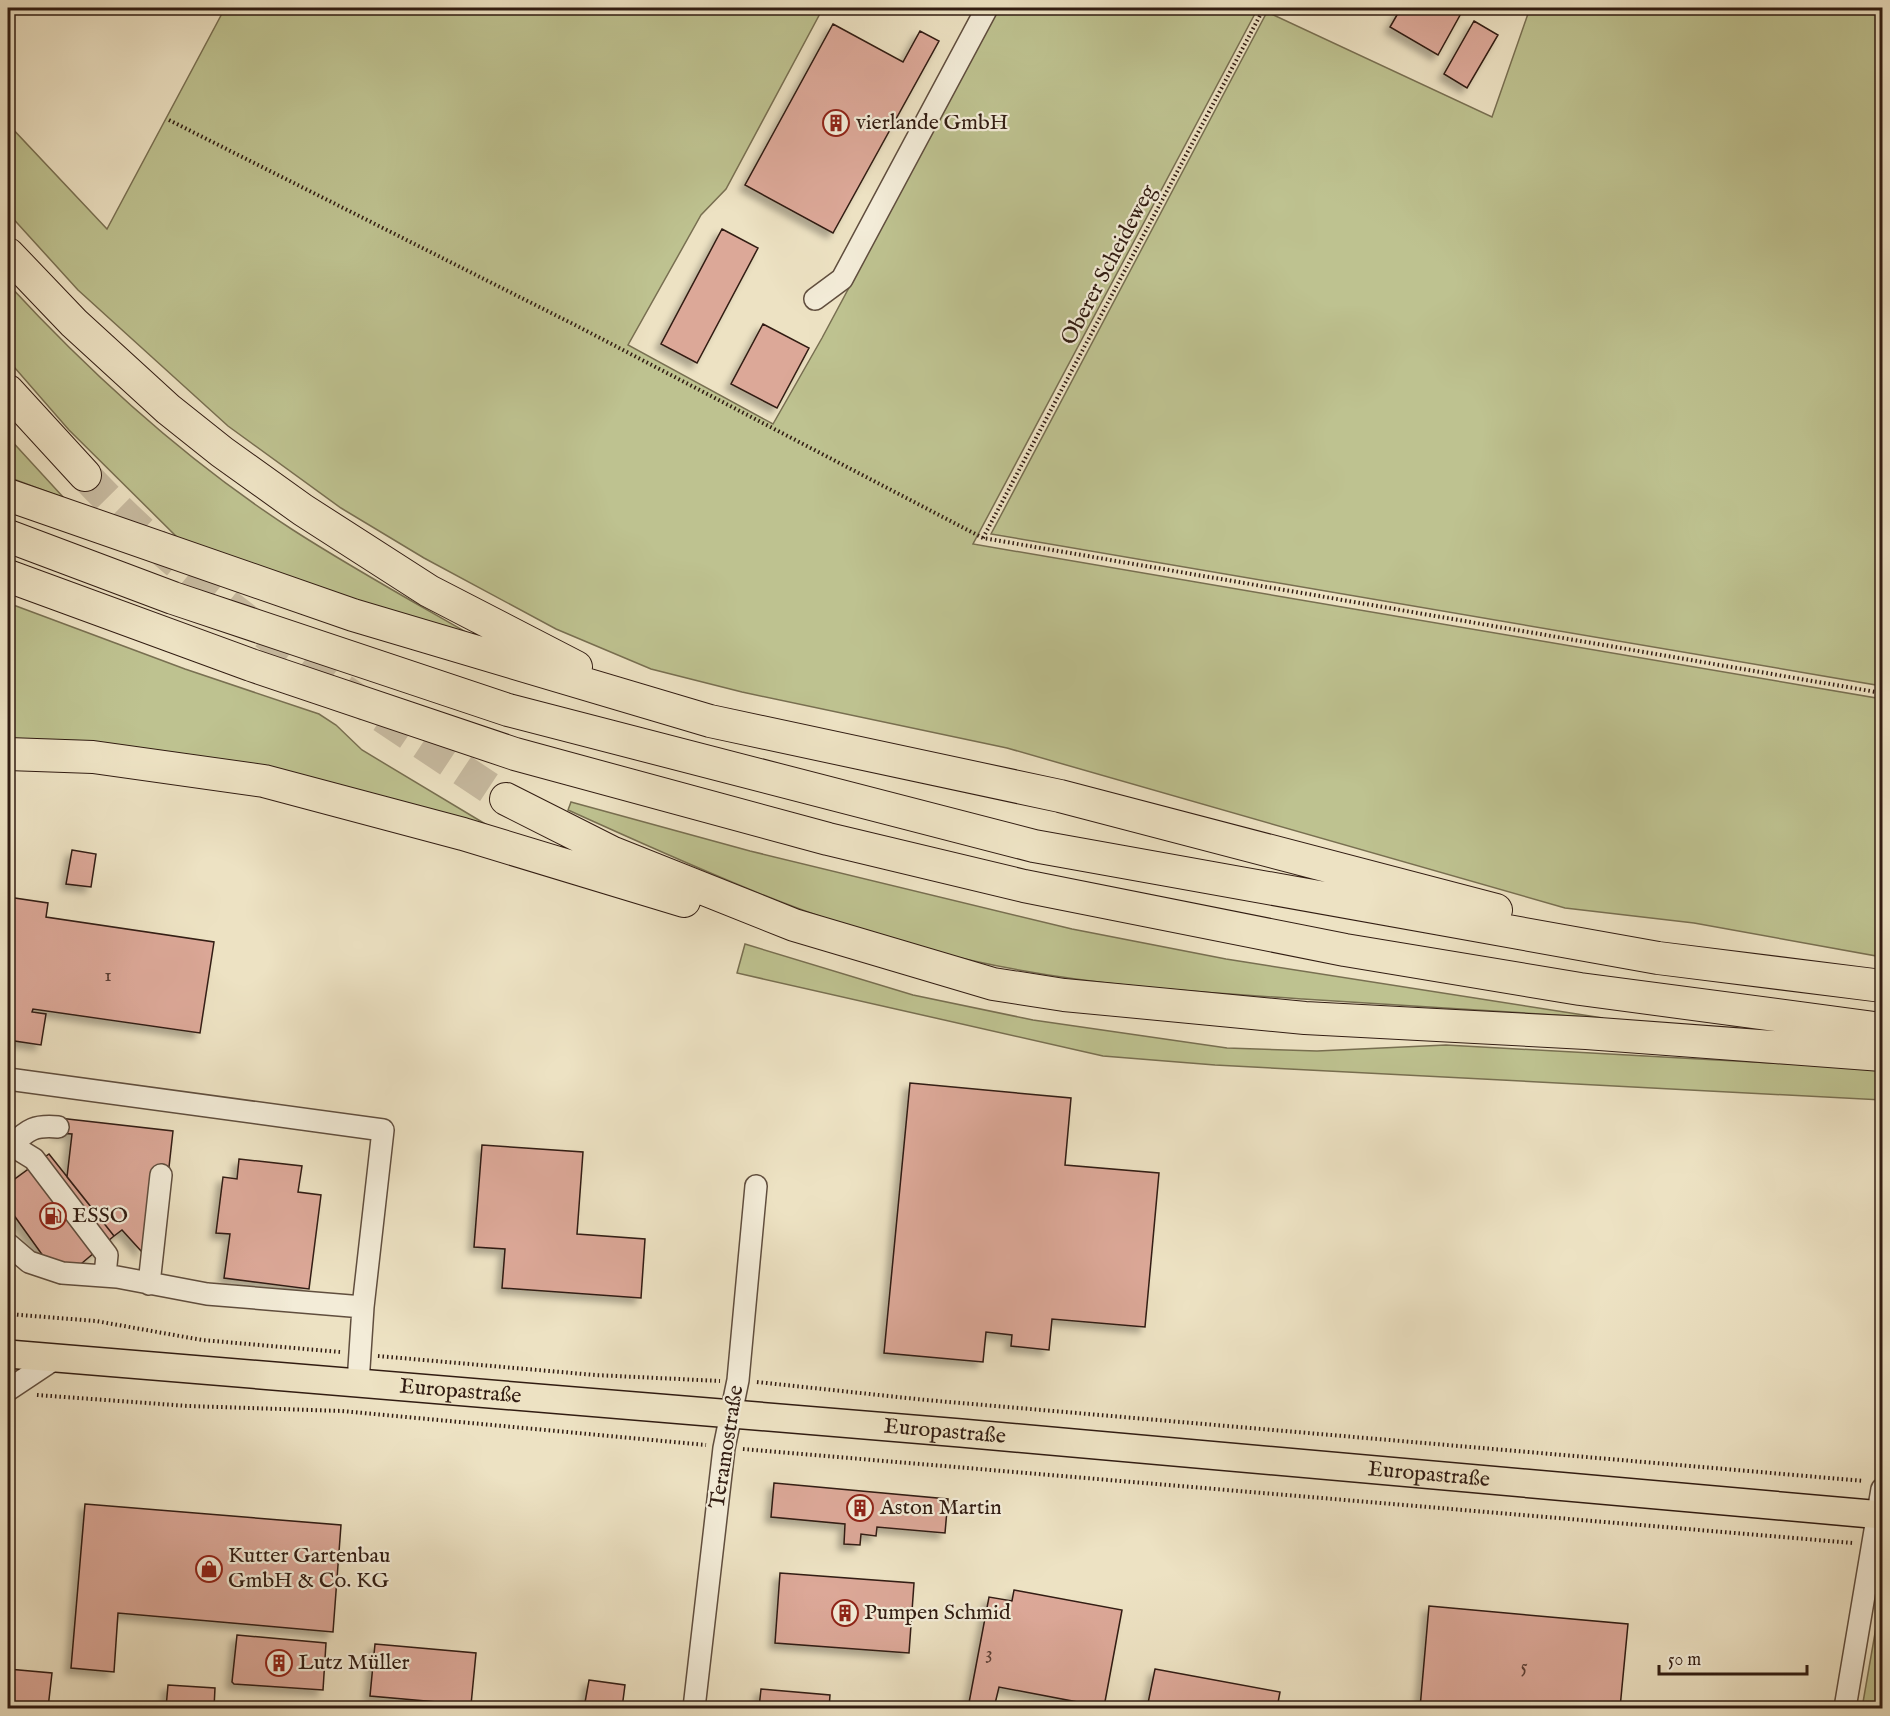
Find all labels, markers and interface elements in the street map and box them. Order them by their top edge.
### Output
building icon: vierlande GmbH [821,108,851,138]
place label: vierlande GmbH [856,109,1008,137]
street label: Oberer Scheideweg [1055,179,1164,350]
house number: 1 [104,963,112,988]
fuel station icon: ESSO [38,1201,68,1231]
place label: ESSO [72,1202,128,1230]
street label: Europastraße [398,1372,523,1411]
street label: Teramostraße [703,1383,751,1511]
street label: Europastraße [883,1413,1007,1451]
street label: Europastraße [1367,1455,1491,1494]
building icon: Aston Martin [845,1493,875,1523]
place label: Aston Martin [879,1494,1002,1522]
place label: Kutter Gartenbau GmbH & Co. KG [228,1542,390,1595]
shop icon: Kutter Gartenbau GmbH & Co. KG [194,1554,224,1584]
building icon: Pumpen Schmid [830,1598,860,1628]
place label: Pumpen Schmid [864,1599,1011,1627]
scale bar [1659,1638,1808,1676]
house number: 3 [985,1641,993,1666]
building icon: Lutz Müller [264,1648,294,1678]
place label: Lutz Müller [298,1649,410,1677]
text: 50 m [1668,1649,1701,1672]
house number: 5 [1520,1654,1528,1679]

